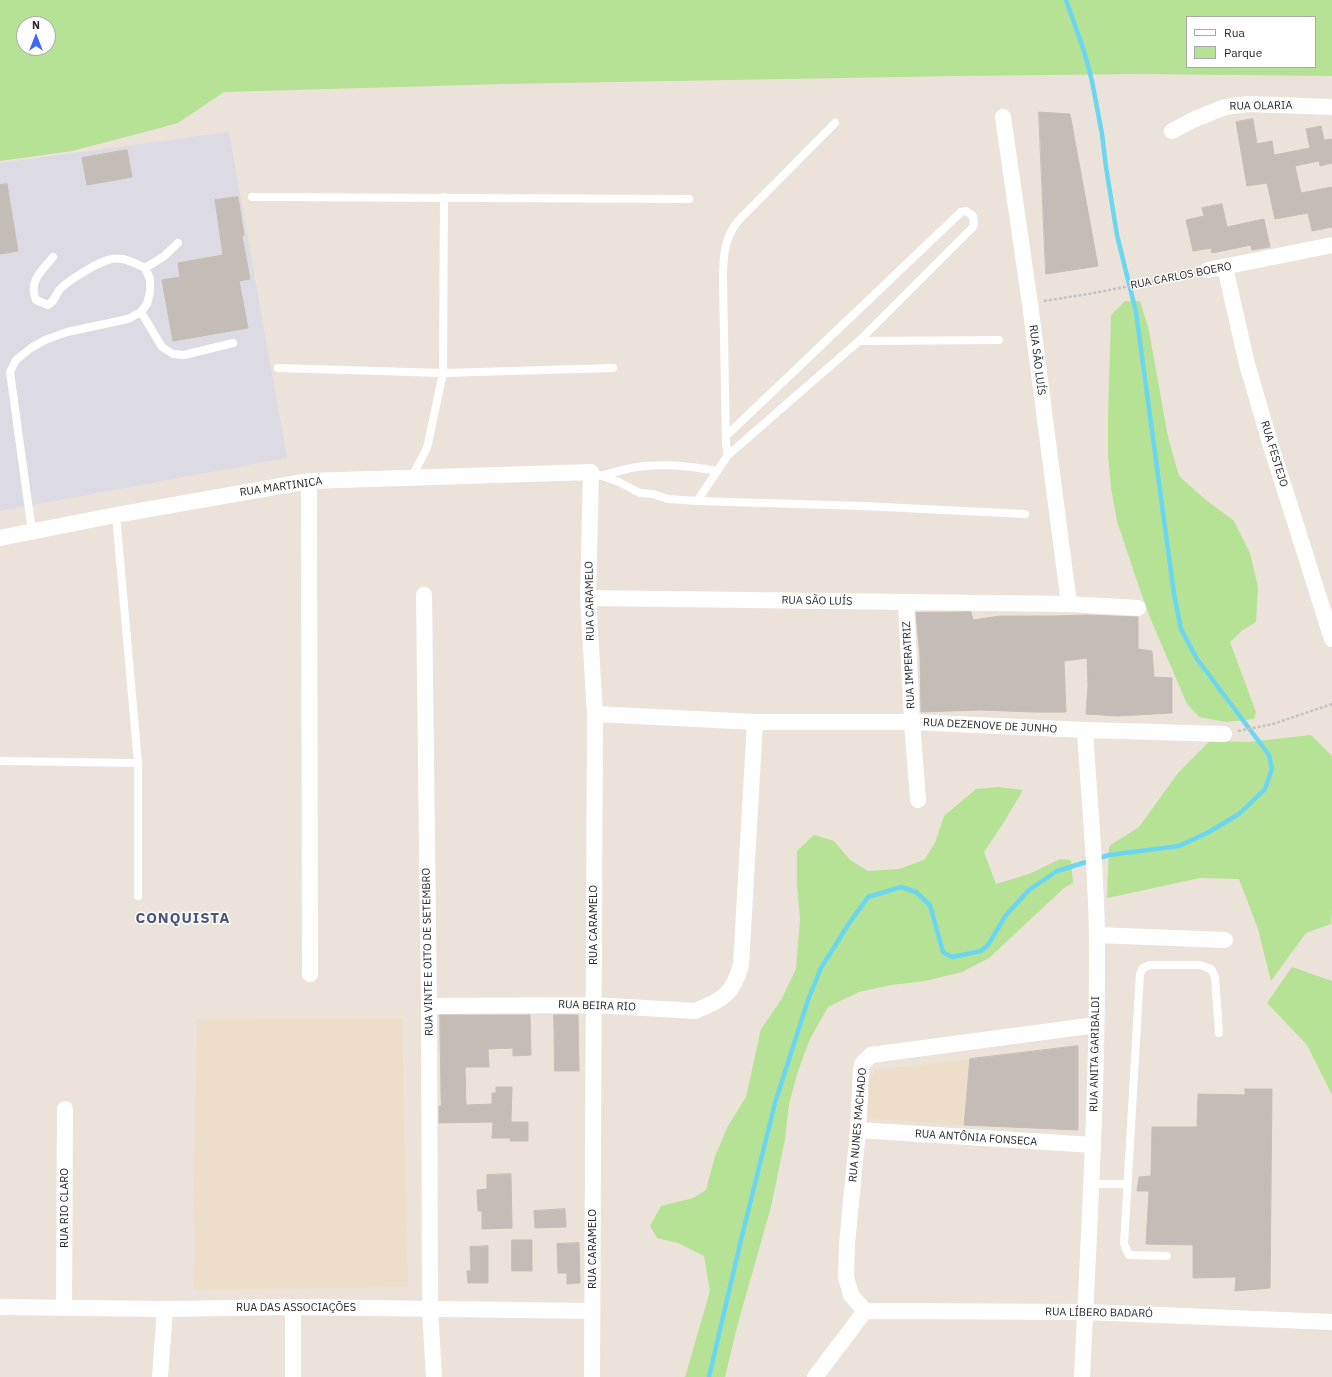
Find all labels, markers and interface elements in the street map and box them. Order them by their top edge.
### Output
north arrow [16,16,56,56]
legend [1186,16,1316,68]
text: N [32,18,40,32]
text: Rua [1224,25,1245,40]
text: Parque [1224,45,1262,60]
street label: RUA OLARIA [1229,99,1293,113]
street label: RUA CARLOS BOERO [1129,260,1233,292]
street label: RUA SÃO LUÍS [1026,324,1048,396]
street label: RUA FESTEJO [1258,419,1290,489]
street label: RUA MARTINICA [239,475,323,499]
street label: RUA CARAMELO [583,561,597,641]
street label: RUA SÃO LUÍS [781,594,853,608]
street label: RUA IMPERATRIZ [900,621,918,709]
street label: RUA DEZENOVE DE JUNHO [923,716,1057,736]
street label: RUA VINTE E OITO DE SETEMBRO [420,868,436,1036]
street label: RUA CARAMELO [587,885,601,965]
district label: CONQUISTA [136,910,230,928]
street label: RUA ANITA GARIBALDI [1087,996,1103,1112]
street label: RUA BEIRA RIO [558,998,636,1014]
street label: RUA NUNES MACHADO [846,1067,870,1183]
street label: RUA ANTÔNIA FONSECA [914,1127,1038,1149]
street label: RUA RIO CLARO [58,1168,72,1248]
street label: RUA CARAMELO [586,1209,600,1289]
street label: RUA DAS ASSOCIAÇÕES [236,1301,356,1315]
street label: RUA LÍBERO BADARÓ [1045,1305,1153,1321]

